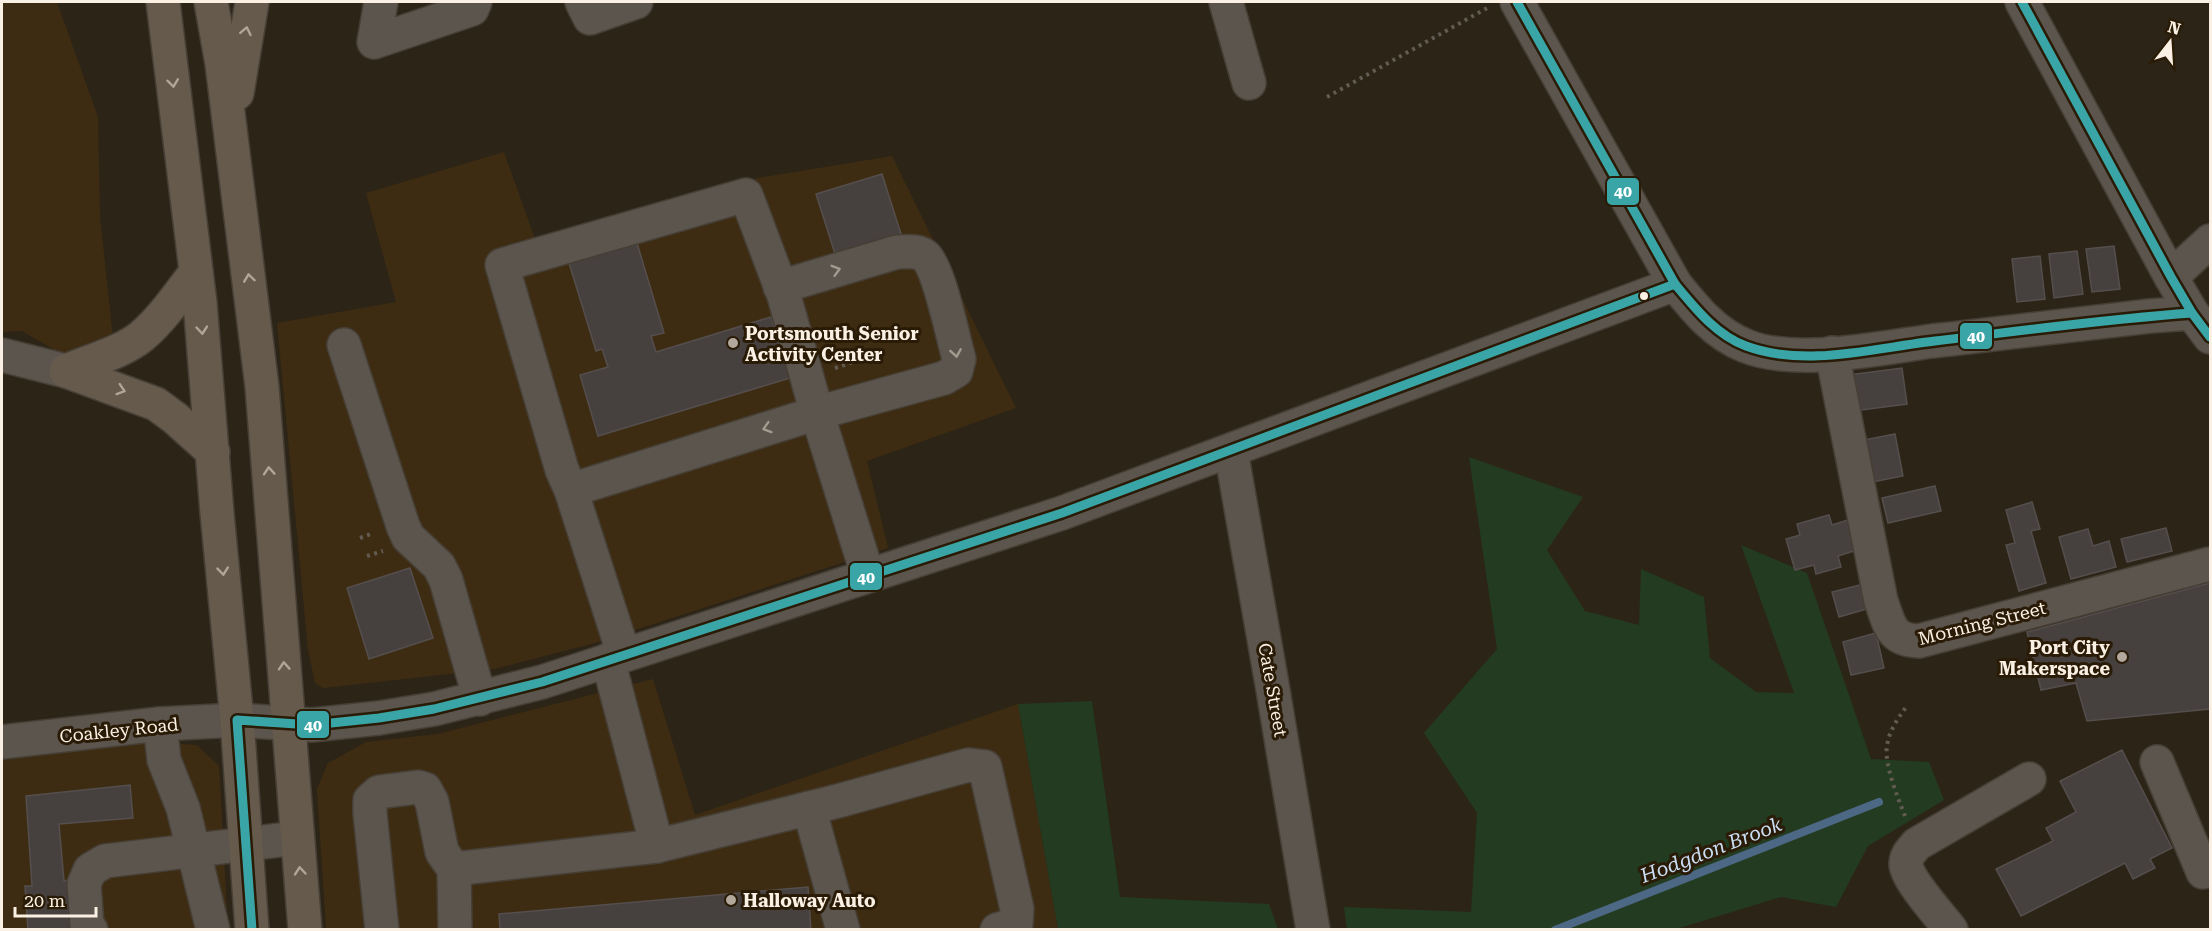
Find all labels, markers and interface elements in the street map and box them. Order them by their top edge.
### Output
north arrow [2140,12,2200,72]
text: N [2166,17,2183,39]
one-way arrow [239,26,252,36]
one-way arrow [167,78,179,88]
line badge: 40 [1606,177,1640,206]
text: 40 [1614,182,1632,201]
one-way arrow [830,265,841,277]
one-way arrow [244,273,256,282]
unlabelled marker [1638,290,1650,302]
line badge: 40 [1959,322,1993,350]
place label: Portsmouth Senior Activity Center [745,323,919,365]
one-way arrow [195,326,208,335]
text: 40 [1967,327,1985,346]
marker: Portsmouth Senior Activity Center [726,336,740,350]
one-way arrow [950,349,962,358]
one-way arrow [115,383,126,395]
one-way arrow [762,421,773,434]
one-way arrow [263,467,276,476]
line badge: 40 [849,562,883,591]
one-way arrow [216,567,229,576]
text: 40 [857,568,875,587]
street label: Morning Street [1916,597,2048,649]
place label: Port City Makerspace [1999,637,2110,679]
street label: Cate Street [1254,641,1292,739]
marker: Port City Makerspace [2115,650,2129,664]
one-way arrow [278,661,291,670]
line badge: 40 [296,710,330,739]
street label: Coakley Road [59,713,180,747]
text: 40 [304,716,322,735]
water label: Hodgdon Brook [1636,812,1785,888]
one-way arrow [294,867,307,876]
scale bar [15,880,96,918]
text: 20 m [24,890,65,911]
place label: Halloway Auto [743,890,876,911]
marker: Halloway Auto [724,893,738,907]

